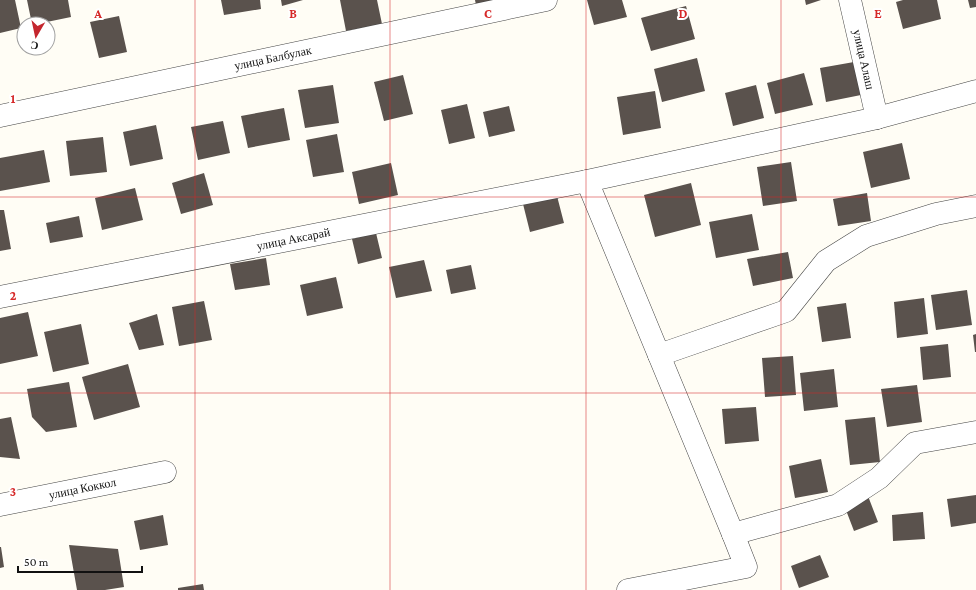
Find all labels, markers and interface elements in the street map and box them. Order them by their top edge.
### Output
text: A [93,6,102,21]
text: B [289,6,297,21]
text: C [484,6,492,21]
text: D [679,6,688,21]
text: E [874,6,882,21]
north arrow [16,16,56,56]
street label: улица Алаш [850,28,877,92]
text: С [30,39,39,52]
street label: улица Балбулак [233,43,313,73]
text: 1 [11,91,16,106]
street label: улица Аксарай [255,225,332,253]
text: 2 [10,288,17,303]
street label: улица Коккол [48,475,117,502]
text: 3 [10,484,16,499]
scale bar [18,548,142,574]
text: 50 m [24,555,49,569]

